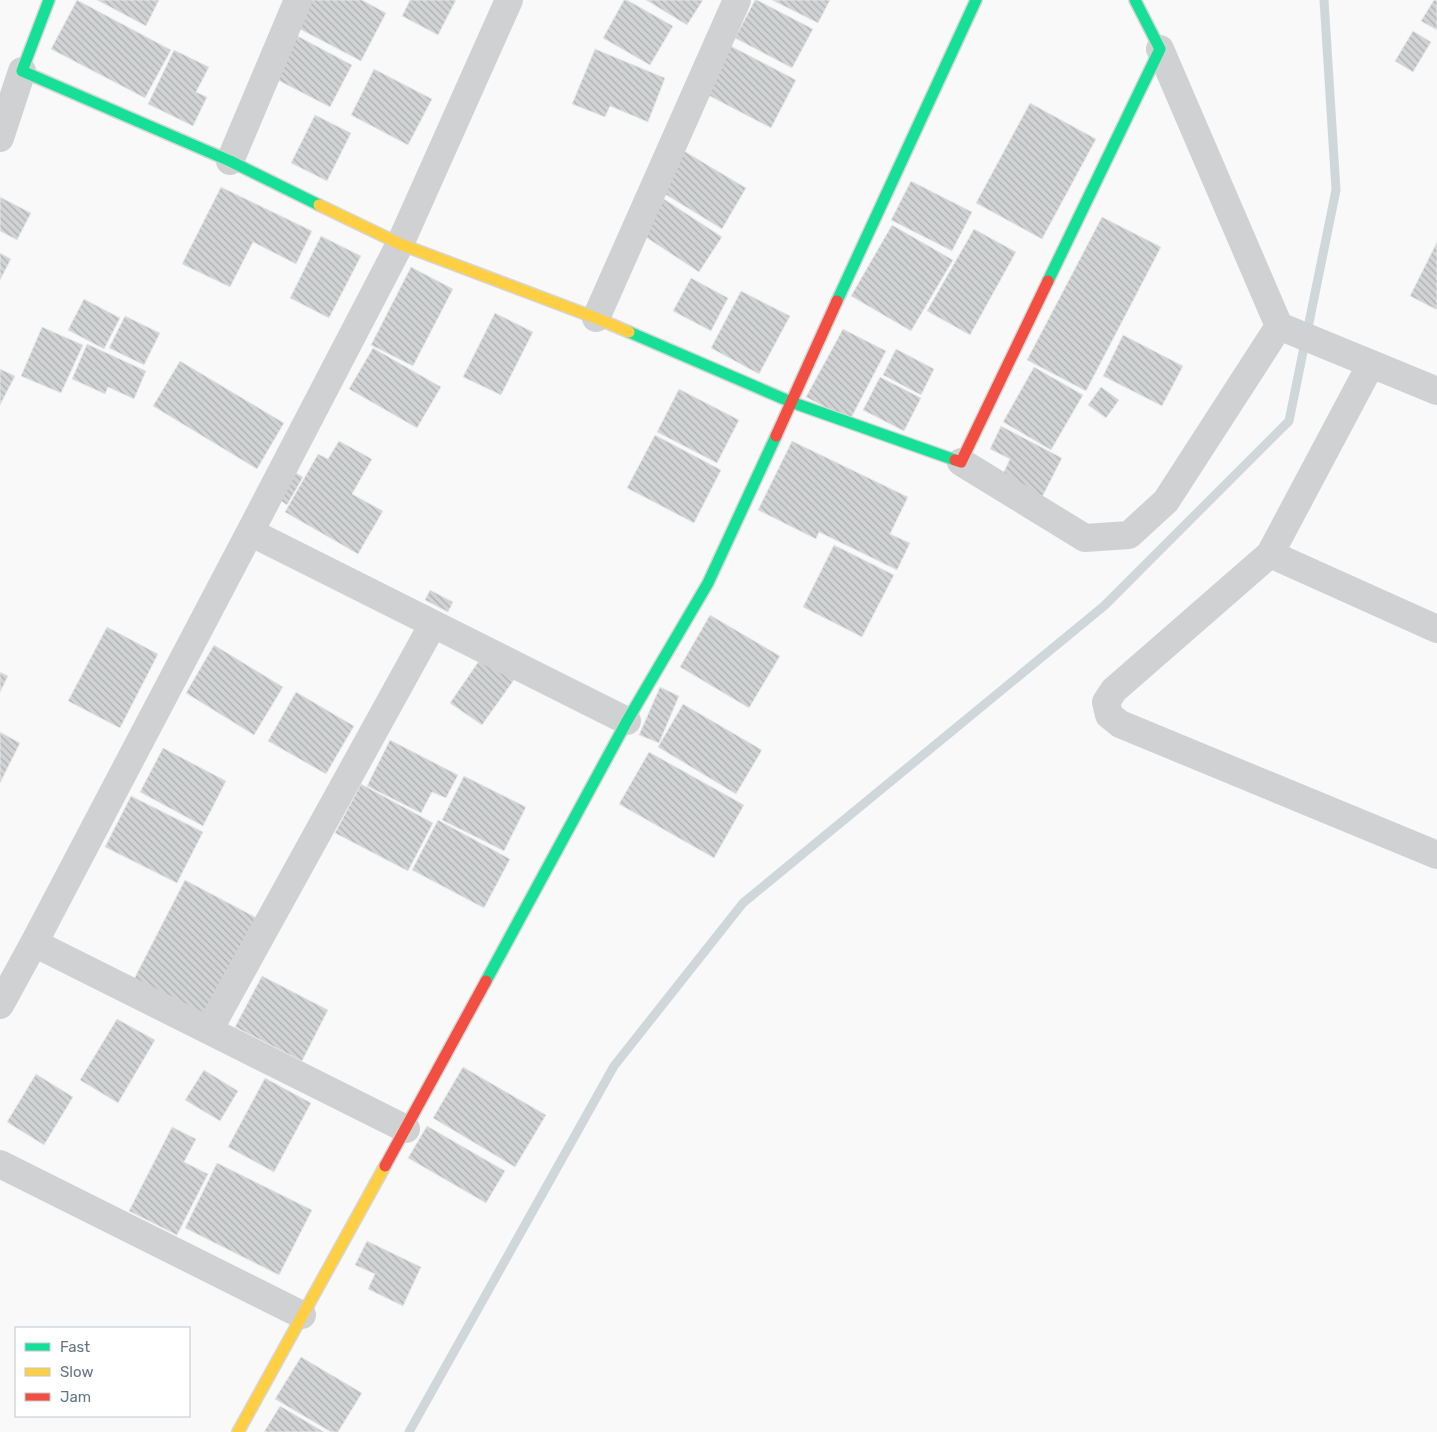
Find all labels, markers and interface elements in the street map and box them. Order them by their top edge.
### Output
legend [15,1327,190,1417]
text: Fast [60,1338,90,1356]
text: Slow [60,1363,93,1381]
text: Jam [60,1388,91,1406]

